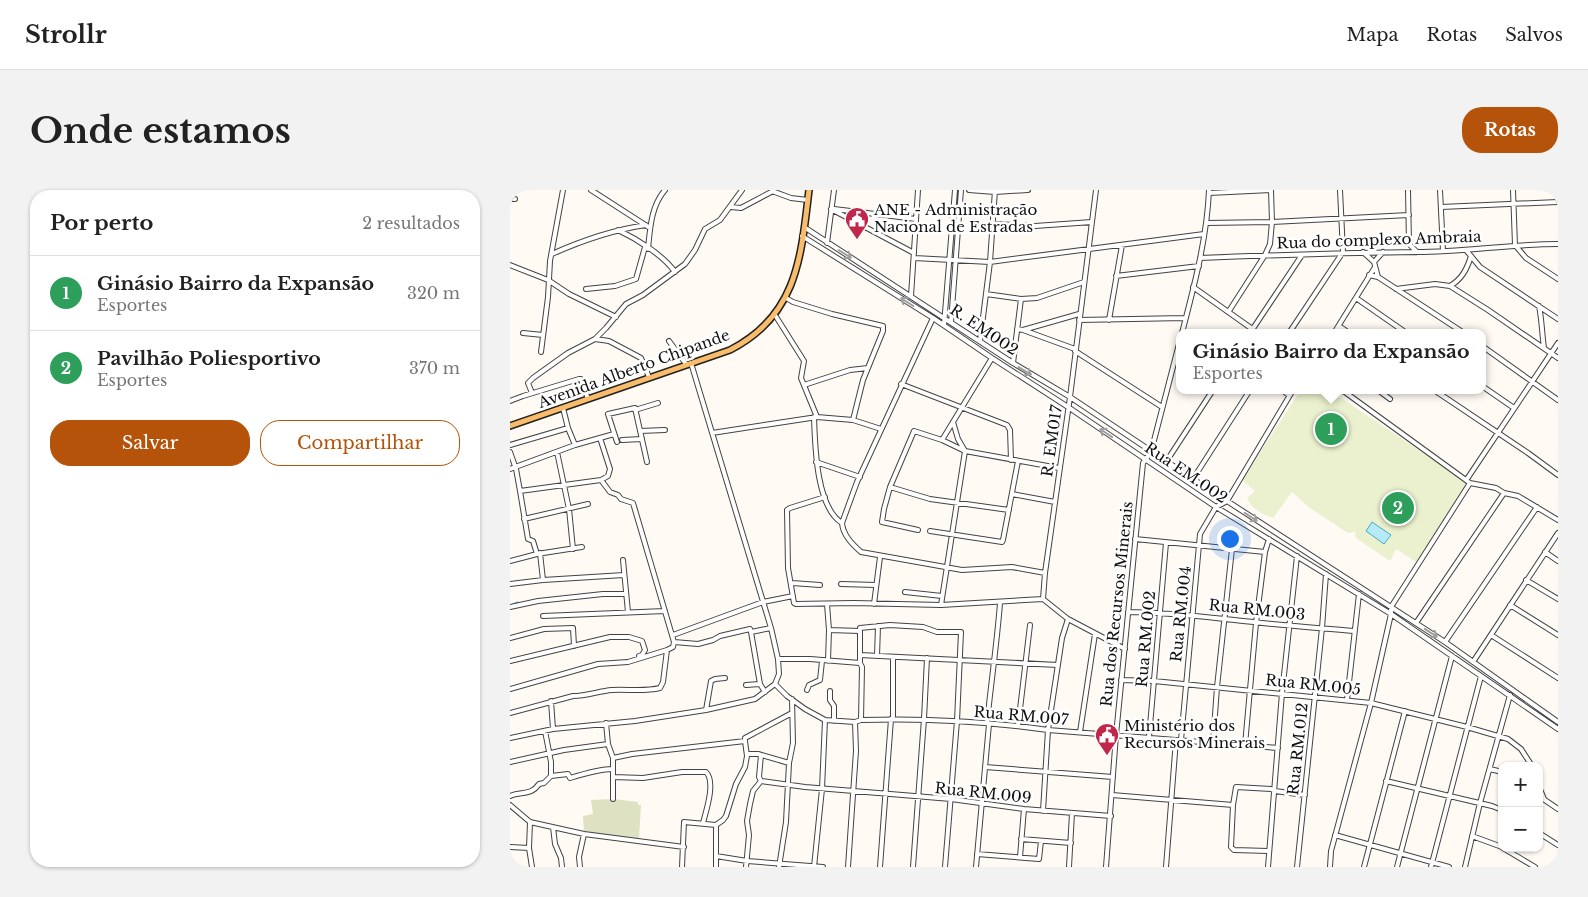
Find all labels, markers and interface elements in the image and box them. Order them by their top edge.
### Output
text: Strollr [25,20,107,49]
text: Mapa [1347,24,1398,46]
text: Rotas [1426,24,1477,46]
text: Salvos [1505,24,1563,46]
button: Rotas [1462,107,1558,153]
text: Onde estamos [30,109,291,152]
place label: ANE - Administração Nacional de Estradas [873,200,1037,236]
public building icon: ANE - Administração Nacional de Estradas [844,206,870,240]
text: Por perto [50,210,153,236]
text: 2 resultados [362,213,460,233]
street label: Rua do complexo Ambraia [1276,226,1482,253]
one-way arrow [837,250,851,260]
text: Ginásio Bairro da Expansão [97,272,374,295]
text: 1 [63,283,69,303]
text: 320 m [407,283,460,303]
text: Esportes [97,295,167,315]
one-way arrow [901,297,915,307]
street label: R. EM002 [947,300,1022,359]
street label: Avenida Alberto Chipande [535,325,732,412]
popup [1176,329,1486,394]
text: Ginásio Bairro da Expansão [1192,340,1470,363]
text: Pavilhão Poliesportivo [97,347,321,370]
text: 2 [61,358,71,378]
text: 370 m [409,358,460,378]
text: Esportes [1192,363,1263,383]
one-way arrow [1018,366,1032,376]
text: Esportes [97,370,167,390]
street label: R. EM017 [1037,403,1066,478]
pin: 1 [1315,410,1347,448]
button: Salvar [50,420,250,466]
button: Compartilhar [260,420,460,466]
one-way arrow [1099,428,1113,438]
street label: Rua EM.002 [1141,438,1231,507]
pin: 2 [1382,489,1414,527]
street label: Rua dos Recursos Minerais [1096,500,1137,708]
one-way arrow [1243,512,1257,522]
your location [1217,526,1243,552]
street label: Rua RM.004 [1166,565,1195,663]
street label: Rua RM.002 [1132,590,1159,688]
street label: Rua RM.003 [1208,595,1306,624]
one-way arrow [1424,628,1438,639]
street label: Rua RM.005 [1264,670,1362,699]
street label: Rua RM.007 [973,702,1070,729]
street label: Rua RM.012 [1283,702,1312,796]
place label: Ministério dos Recursos Minerais [1124,716,1265,752]
public building icon: Ministério dos Recursos Minerais [1094,722,1120,756]
map controls [1498,762,1543,852]
button: + [1498,762,1543,807]
street label: Rua RM.009 [934,778,1032,807]
button: − [1498,807,1543,852]

